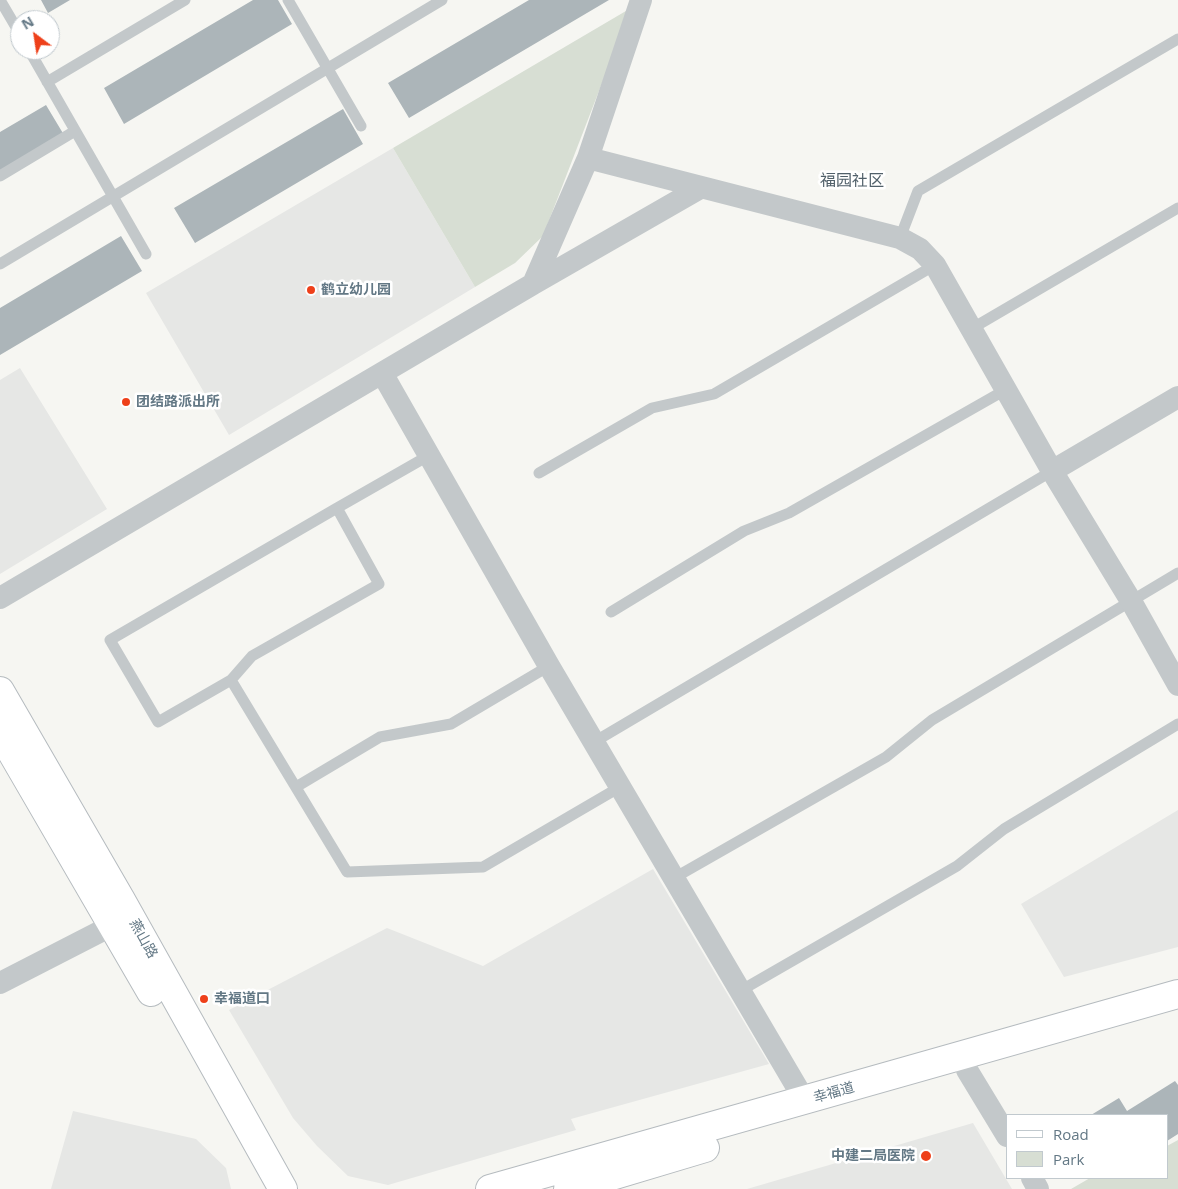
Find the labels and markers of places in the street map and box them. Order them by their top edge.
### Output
place label: 鹤立幼儿园 [321,282,391,298]
marker: 鹤立幼儿园 [305,284,317,296]
place label: 团结路派出所 [136,394,220,410]
marker: 团结路派出所 [120,396,132,408]
place label: 幸福道口 [214,991,270,1007]
marker: 幸福道口 [198,993,210,1005]
place label: 中建二局医院 [831,1148,915,1164]
marker: 中建二局医院 [919,1149,933,1163]

